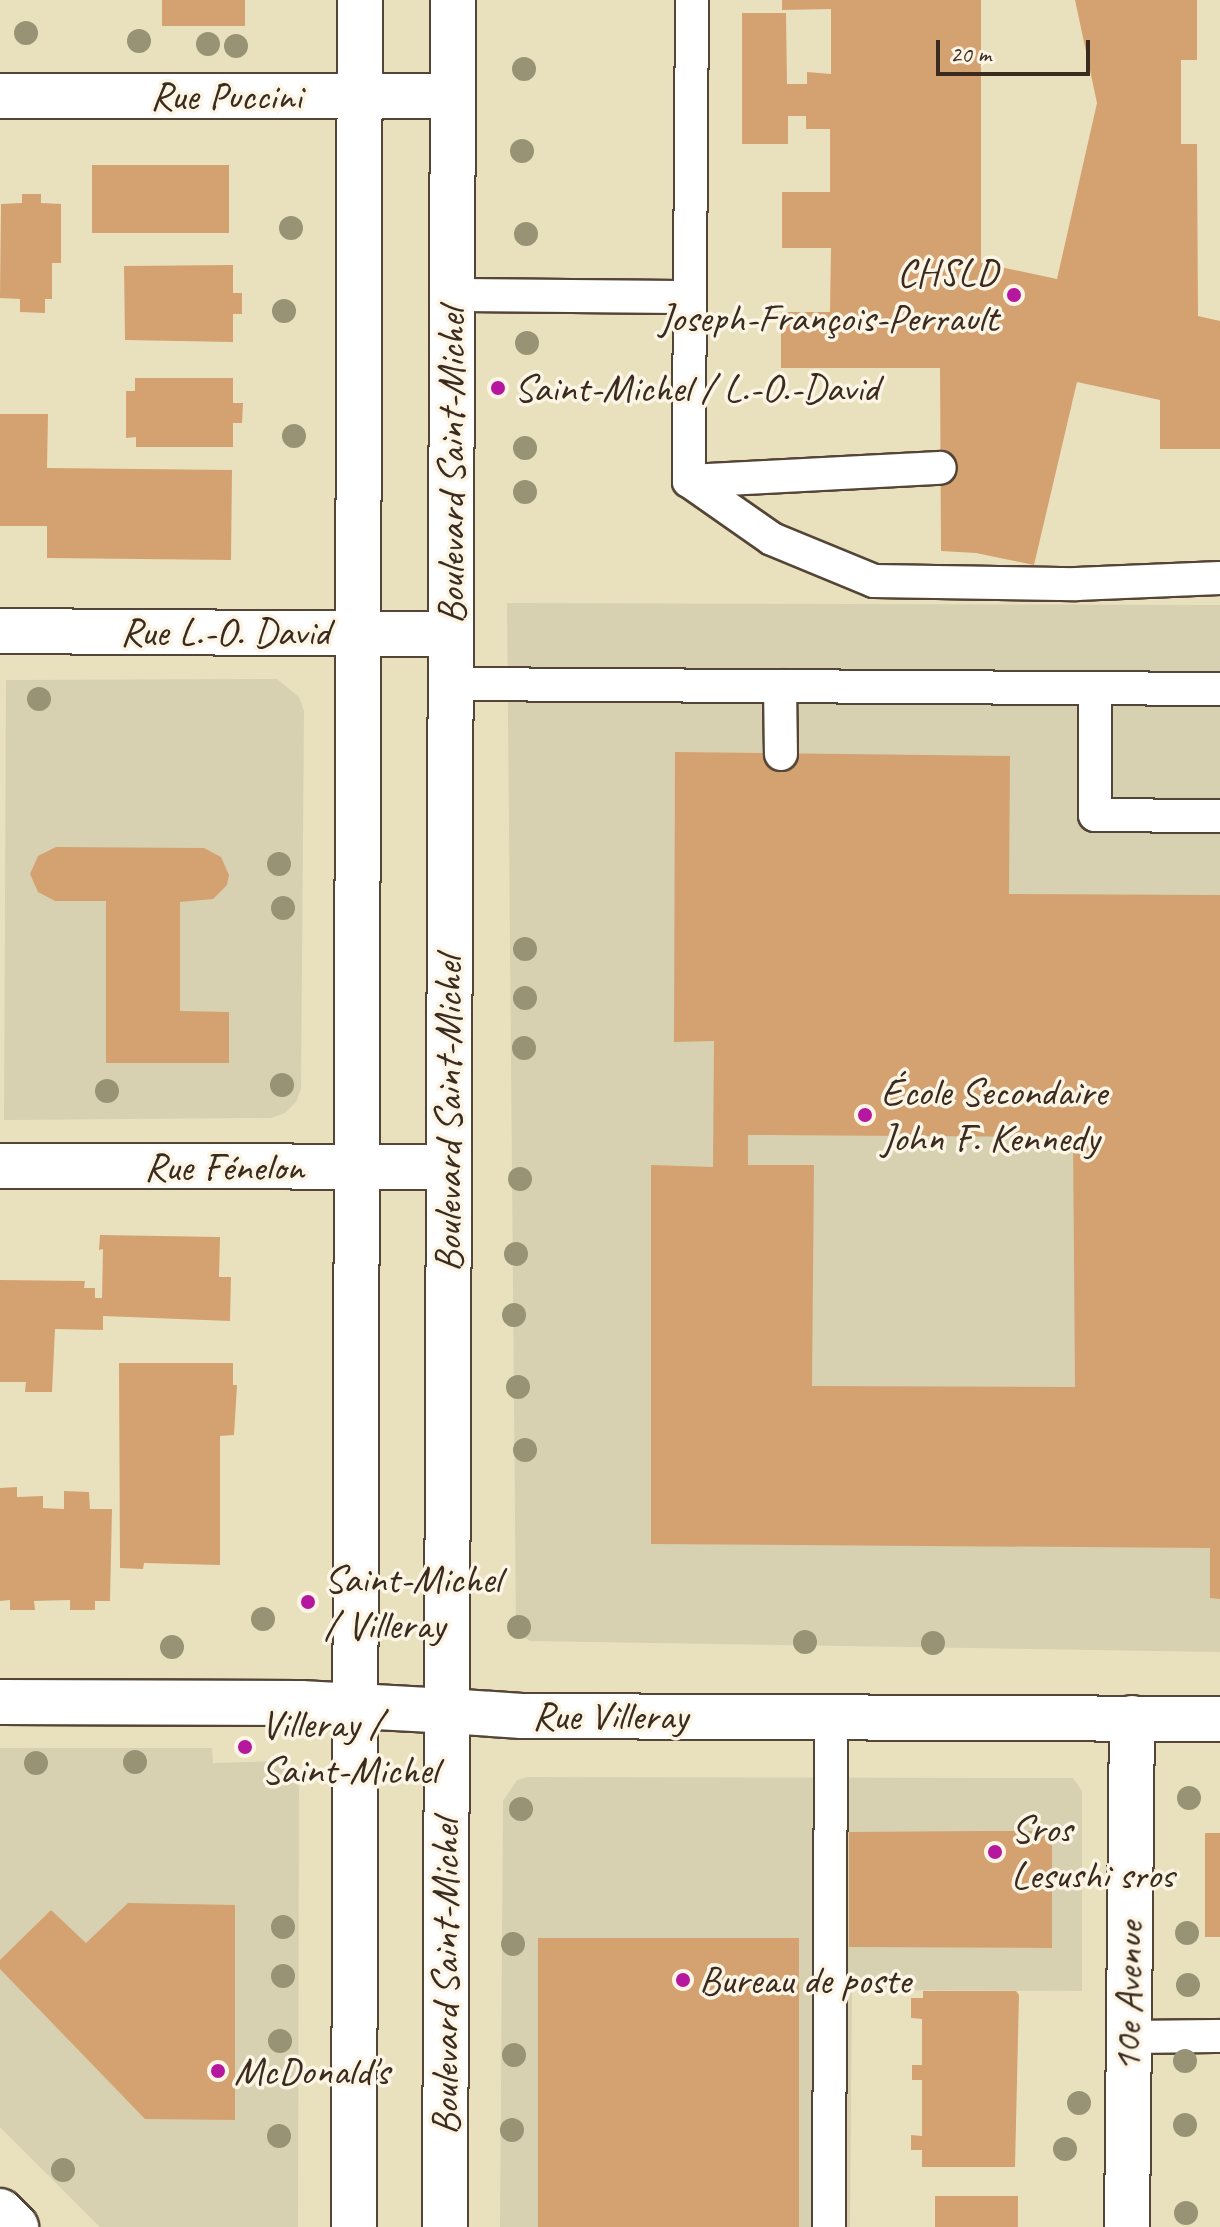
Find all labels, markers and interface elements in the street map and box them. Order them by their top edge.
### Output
scale bar [940,24,1094,74]
text: 20 m [950,39,991,69]
street label: Rue Puccini [150,72,302,120]
place label: CHSLD Joseph-François-Perrault [659,248,998,342]
marker: CHSLD Joseph-François-Perrault [1005,286,1023,304]
street label: Boulevard Saint-Michel [427,307,475,625]
place label: Saint-Michel / L.-O.-David [514,364,879,412]
marker: Saint-Michel / L.-O.-David [489,379,507,397]
street label: Rue L.-O. David [120,608,330,656]
street label: Boulevard Saint-Michel [424,955,472,1273]
place label: École Secondaire John F. Kennedy [881,1068,1106,1162]
marker: École Secondaire John F. Kennedy [856,1106,874,1124]
street label: Rue Fénelon [145,1143,303,1191]
place label: Saint-Michel / Villeray [324,1555,501,1649]
marker: Saint-Michel / Villeray [299,1593,317,1611]
street label: Rue Villeray [532,1692,688,1740]
place label: Villeray / Saint-Michel [261,1700,438,1794]
marker: Villeray / Saint-Michel [236,1738,254,1756]
place label: Sros Lesushi sros [1011,1805,1174,1899]
street label: Boulevard Saint-Michel [421,1818,469,2136]
marker: Sros Lesushi sros [986,1843,1004,1861]
street label: 10e Avenue [1103,1921,1153,2073]
place label: Bureau de poste [699,1956,910,2004]
marker: Bureau de poste [674,1971,692,1989]
place label: McDonald's [234,2047,389,2095]
marker: McDonald's [209,2062,227,2080]

